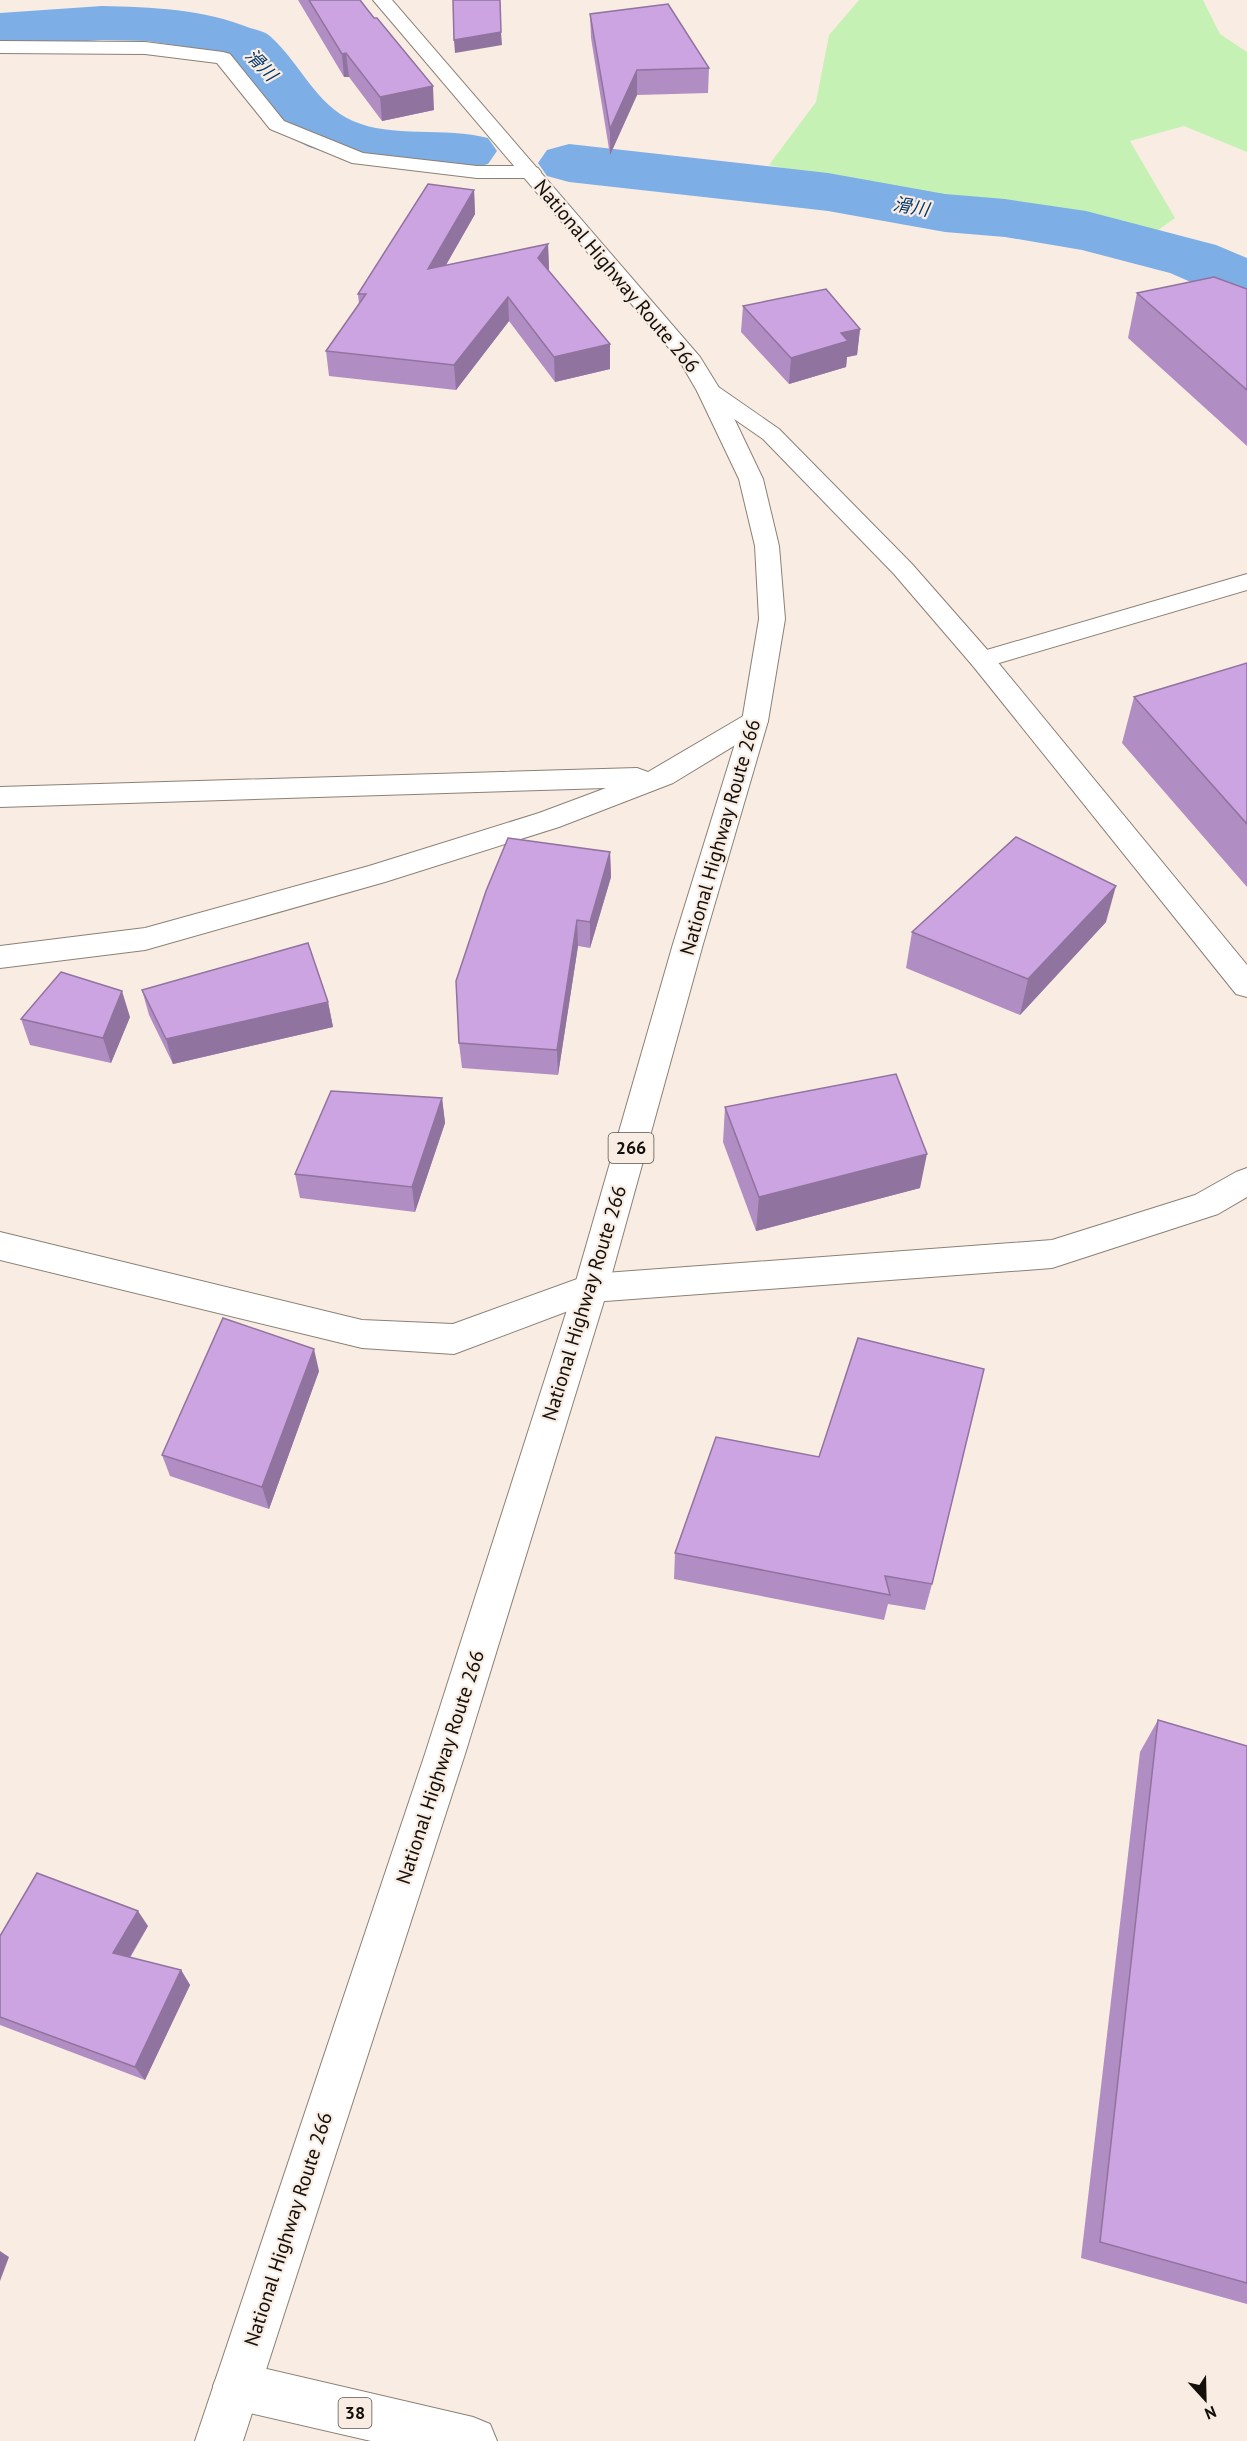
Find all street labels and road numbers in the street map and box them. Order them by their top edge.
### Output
street label: National Highway Route 266 [528,174,706,378]
street label: National Highway Route 266 [674,716,766,958]
road number: 266 [608,1133,654,1163]
street label: National Highway Route 266 [536,1182,632,1424]
street label: National Highway Route 266 [390,1647,490,1887]
street label: National Highway Route 266 [238,2109,338,2349]
road number: 38 [338,2398,372,2428]

